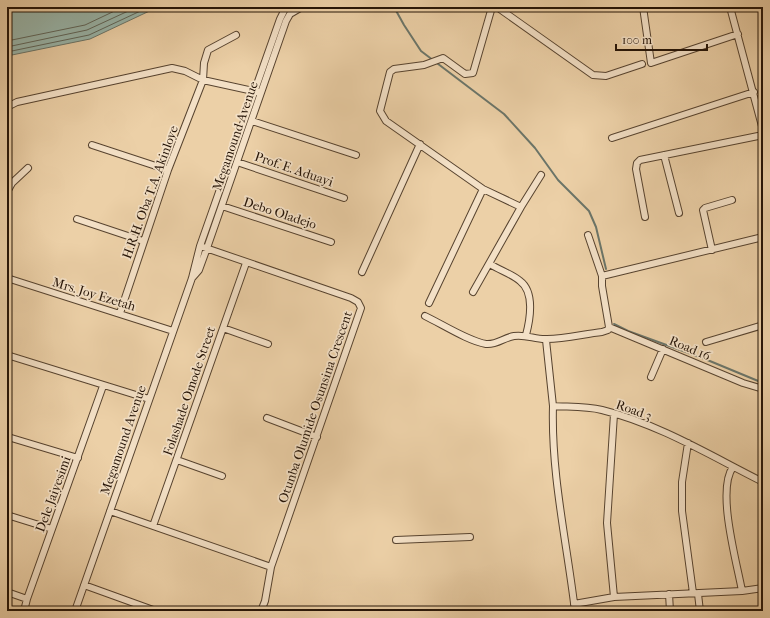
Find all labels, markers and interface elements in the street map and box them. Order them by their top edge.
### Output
scale bar [616,26,707,52]
text: 100 m [622,33,652,47]
street label: Megamound Avenue [209,79,261,193]
street label: H.R.H. Oba T.A. Akinloye [119,123,181,261]
street label: Prof. E. Aduayi [253,149,335,189]
street label: Debo Oladejo [242,194,319,232]
street label: Mrs. Joy Ezetah [51,274,138,314]
street label: Otunba Olumide Osunsina Crescent [275,309,355,505]
street label: Folashade Omode Street [160,324,218,458]
street label: Road 16 [667,333,714,364]
street label: Megamound Avenue [97,383,149,497]
street label: Road 3 [614,397,654,423]
street label: Dele Jaiyesimi [32,454,74,534]

